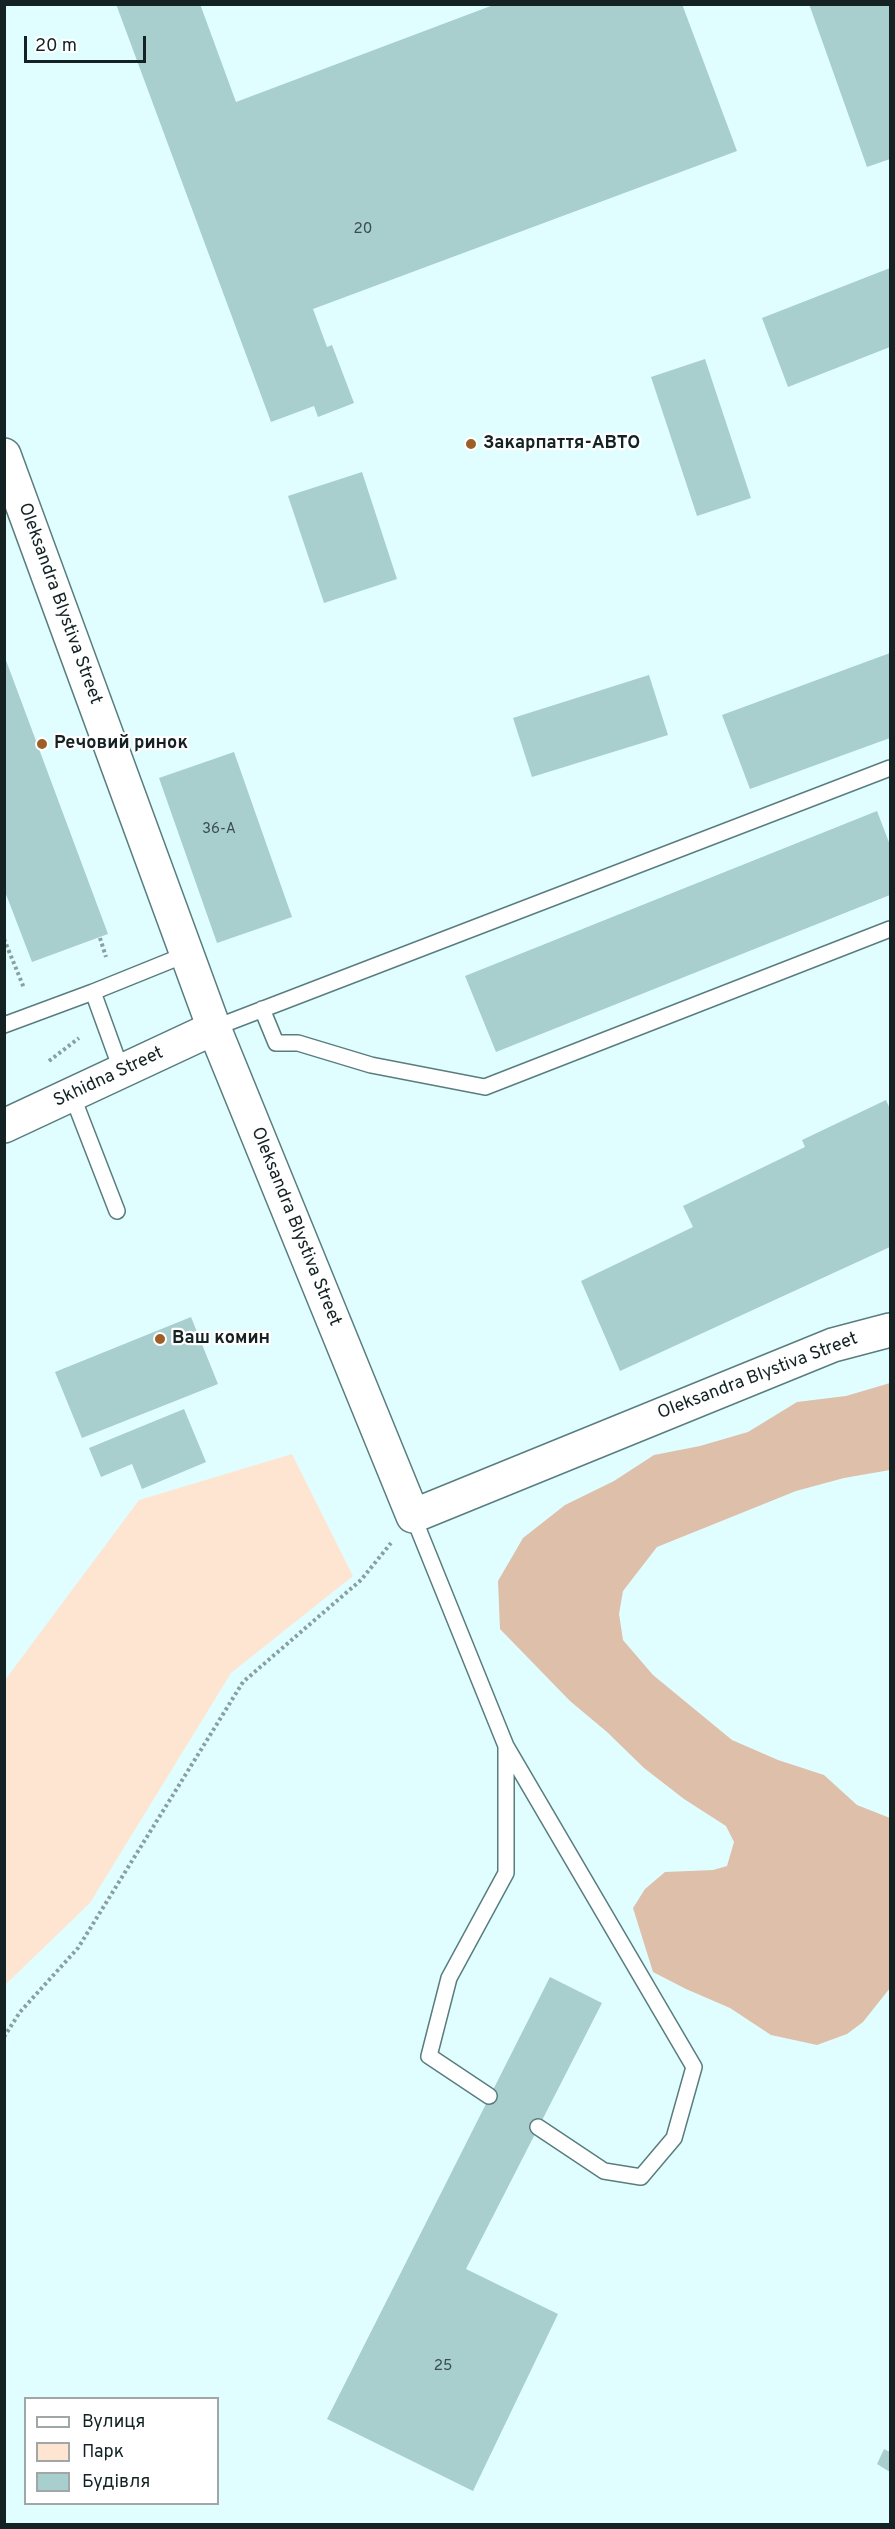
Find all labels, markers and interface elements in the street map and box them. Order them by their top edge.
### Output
scale bar [27,24,148,62]
text: 20 m [35,35,77,58]
house number: 20 [354,221,372,239]
place label: Закарпаття-АВТО [483,433,640,455]
marker: Закарпаття-АВТО [464,437,478,451]
street label: Oleksandra Blystiva Street [12,500,106,708]
place label: Речовий ринок [54,733,188,755]
marker: Речовий ринок [35,737,49,751]
house number: 36-А [202,821,236,839]
street label: Skhidna Street [51,1043,167,1113]
street label: Oleksandra Blystiva Street [245,1124,345,1330]
place label: Ваш комин [172,1328,270,1350]
street label: Oleksandra Blystiva Street [655,1329,861,1425]
marker: Ваш комин [153,1332,167,1346]
house number: 25 [434,2358,452,2376]
legend [24,2397,219,2505]
text: Вулиця [82,2411,145,2434]
text: Парк [82,2441,124,2464]
text: Будівля [82,2471,150,2494]

